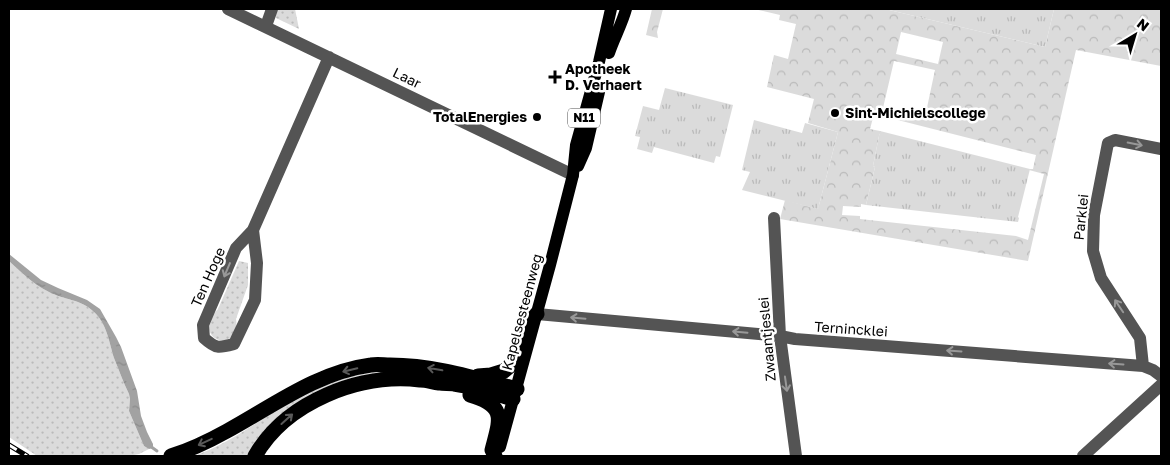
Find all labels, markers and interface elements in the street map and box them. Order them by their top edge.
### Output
north arrow [1110,10,1160,60]
text: N [1134,14,1153,34]
place label: Apotheek D. Verhaert [565,60,642,93]
street label: Laar [390,63,425,92]
marker: Apotheek D. Verhaert [549,71,561,83]
place label: Sint-Michielscollege [845,104,986,121]
marker: Sint-Michielscollege [829,107,841,119]
place label: TotalEnergies [433,108,527,125]
road number: N11 [568,109,600,128]
marker: TotalEnergies [531,111,543,123]
one-way arrow [1126,139,1142,149]
street label: Parklei [1070,193,1091,241]
street label: Ten Hoge [187,244,228,309]
street label: Kapelsesteenweg [498,252,545,372]
one-way arrow [222,262,231,277]
street label: Zwaantjeslei [754,296,779,382]
one-way arrow [1114,300,1124,314]
one-way arrow [570,313,586,322]
street label: Ternincklei [814,317,888,340]
one-way arrow [732,327,748,337]
one-way arrow [946,347,962,356]
one-way arrow [1108,359,1124,369]
one-way arrow [428,363,444,373]
one-way arrow [343,366,359,375]
one-way arrow [782,376,792,392]
one-way arrow [280,414,293,425]
one-way arrow [198,438,213,447]

